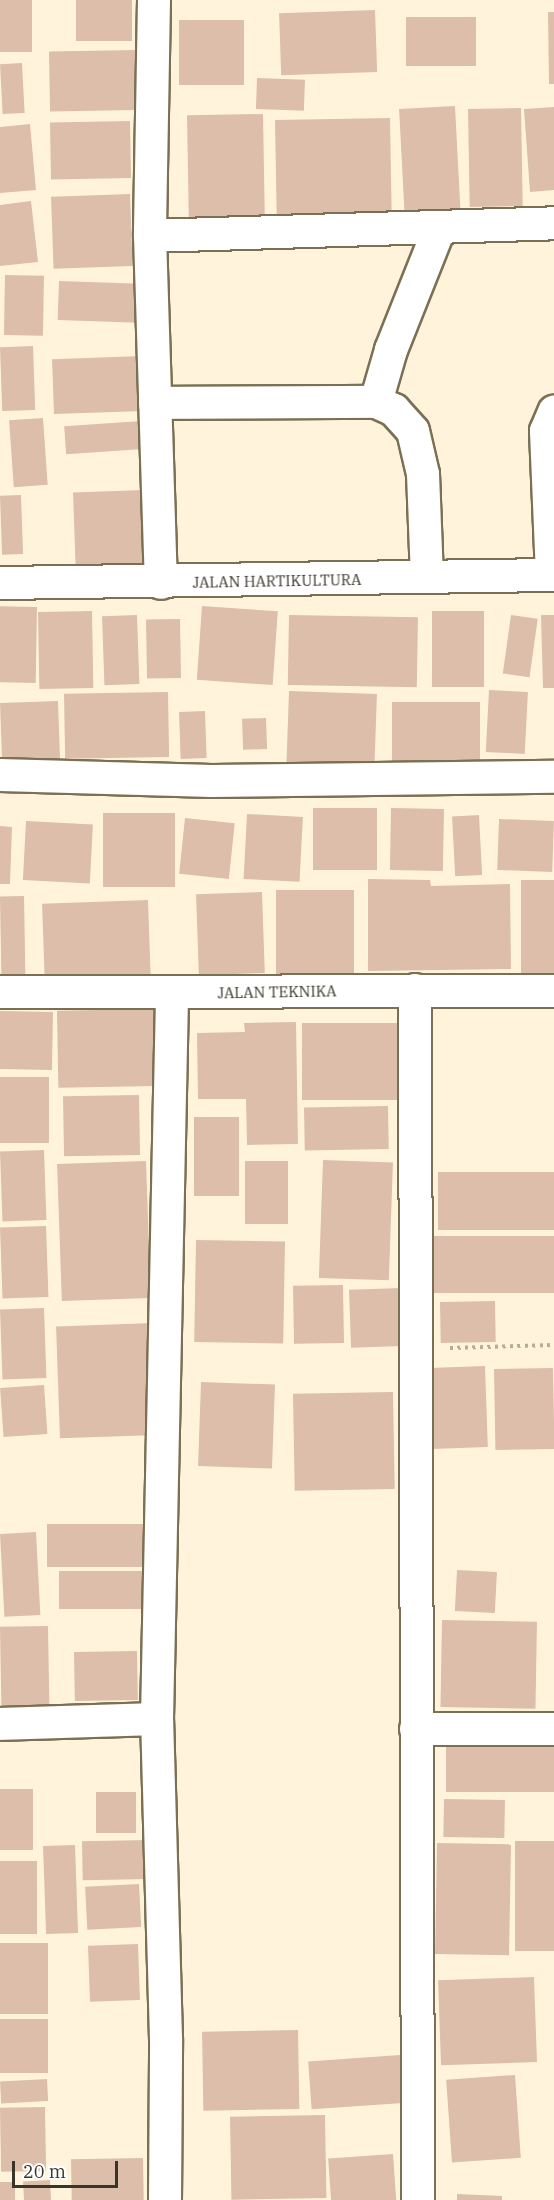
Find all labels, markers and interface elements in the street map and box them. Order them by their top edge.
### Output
street label: JALAN HARTIKULTURA [192,571,362,591]
street label: JALAN TEKNIKA [217,982,337,1002]
scale bar [15,2149,122,2187]
text: 20 m [23,2160,66,2183]

